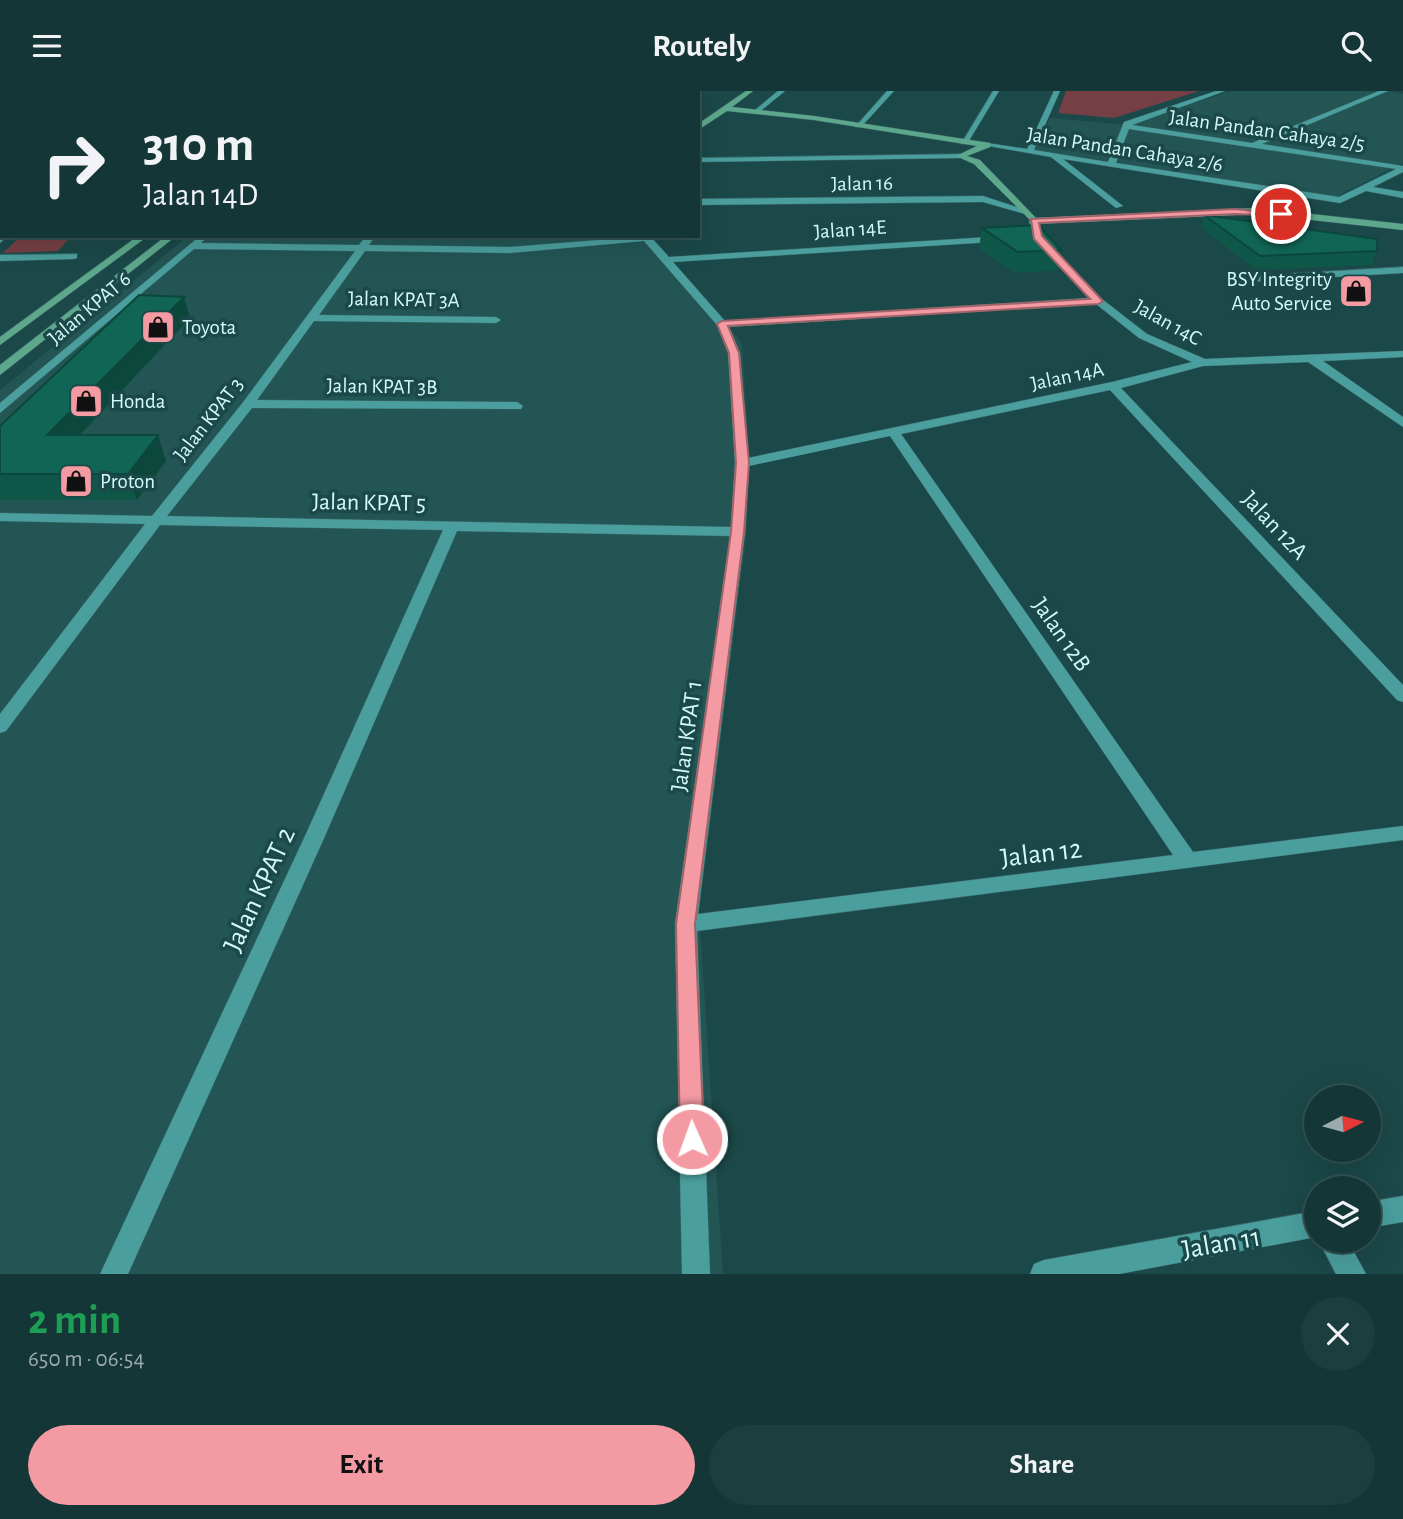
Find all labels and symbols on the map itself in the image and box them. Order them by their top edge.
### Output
street label: Jalan Pandan Cahaya 2/5 [1168,106,1366,155]
street label: Jalan Pandan Cahaya 2/6 [1025,124,1225,175]
street label: Jalan 16 [831,172,893,195]
pin [1251,184,1311,244]
street label: Jalan 14E [813,217,887,242]
street label: Jalan KPAT 6 [44,268,135,349]
place label: BSY Integrity Auto Service [1226,269,1332,314]
shop icon: BSY Integrity Auto Service [1337,272,1375,310]
street label: Jalan KPAT 3A [348,288,460,311]
street label: Jalan 14C [1131,296,1205,349]
shop icon: Toyota [139,308,177,346]
place label: Toyota [182,317,237,338]
street label: Jalan 14A [1029,358,1106,394]
street label: Jalan KPAT 3 [169,374,247,465]
street label: Jalan KPAT 3B [326,375,438,398]
shop icon: Honda [67,382,105,420]
place label: Honda [110,391,166,412]
shop icon: Proton [57,462,95,500]
place label: Proton [100,471,155,492]
street label: Jalan 12A [1237,487,1312,565]
street label: Jalan KPAT 5 [312,490,426,516]
street label: Jalan 12B [1027,594,1095,676]
street label: Jalan KPAT 1 [667,679,707,793]
street label: Jalan KPAT 2 [219,823,301,956]
street label: Jalan 12 [999,835,1084,873]
north arrow [1304,1085,1381,1162]
position arrow [655,1102,729,1176]
street label: Jalan 11 [1180,1223,1263,1265]

